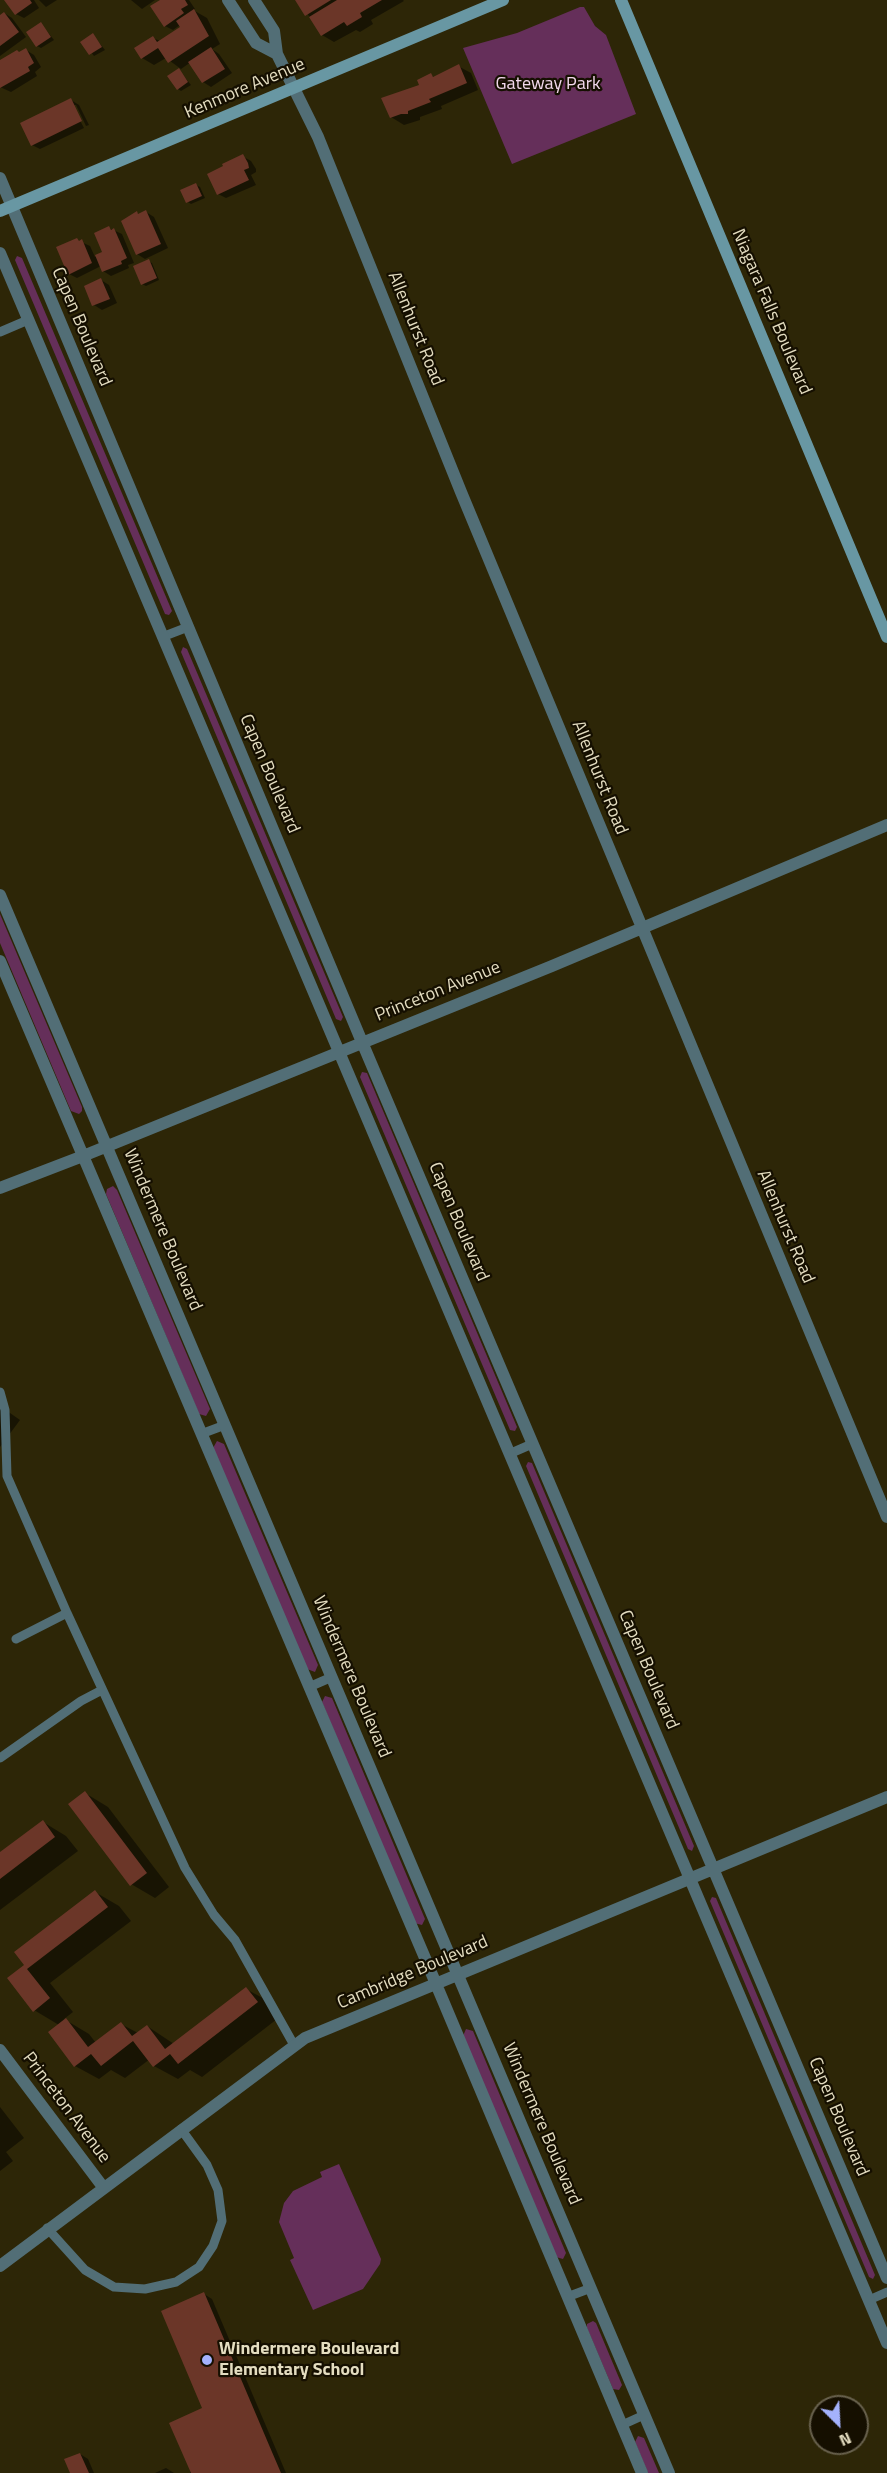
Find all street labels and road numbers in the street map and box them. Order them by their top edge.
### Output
street label: Kenmore Avenue [182,54,308,124]
street label: Niagara Falls Boulevard [726,226,816,398]
street label: Capen Boulevard [46,264,116,390]
street label: Allenhurst Road [382,269,448,389]
street label: Capen Boulevard [234,711,304,837]
street label: Allenhurst Road [566,718,632,838]
street label: Princeton Avenue [372,957,504,1027]
street label: Windermere Boulevard [118,1146,206,1314]
street label: Capen Boulevard [423,1159,493,1285]
street label: Allenhurst Road [751,1167,819,1287]
street label: Windermere Boulevard [307,1593,395,1761]
street label: Capen Boulevard [613,1607,683,1733]
street label: Cambridge Boulevard [334,1931,492,2015]
street label: Windermere Boulevard [497,2040,585,2208]
street label: Princeton Avenue [17,2048,115,2168]
street label: Capen Boulevard [803,2054,873,2180]

